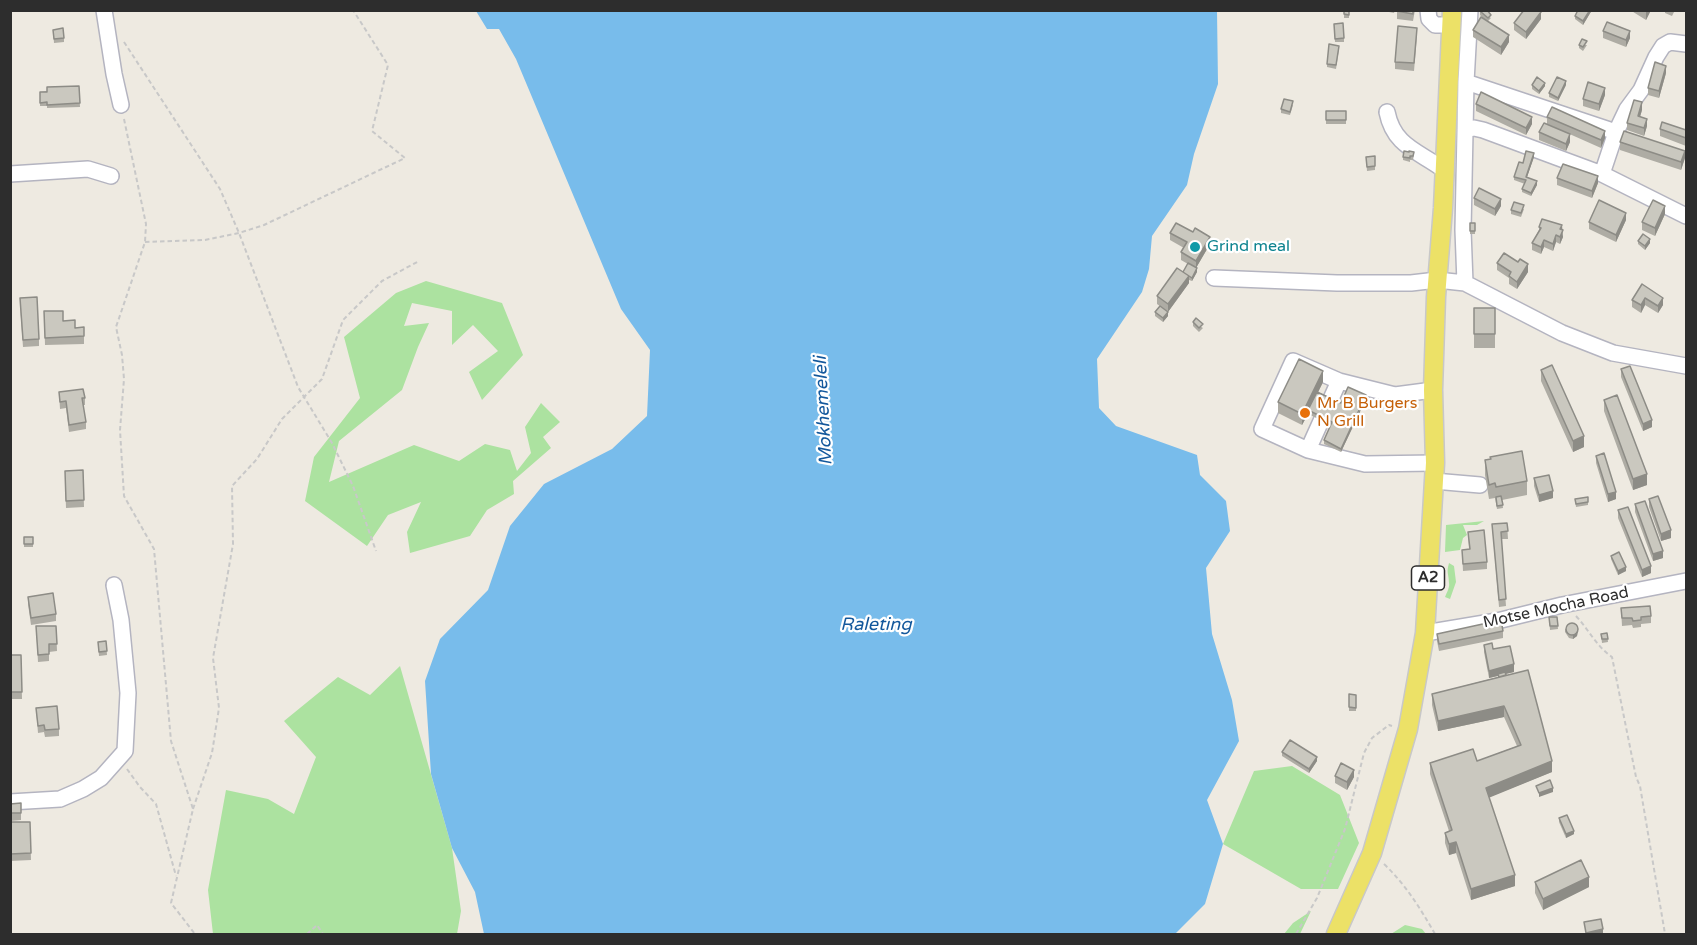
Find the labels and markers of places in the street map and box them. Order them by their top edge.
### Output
place label: Grind meal [1207,237,1290,257]
marker: Grind meal [1188,240,1202,254]
place label: Mr B Burgers N Grill [1317,394,1417,432]
marker: Mr B Burgers N Grill [1298,406,1312,420]

